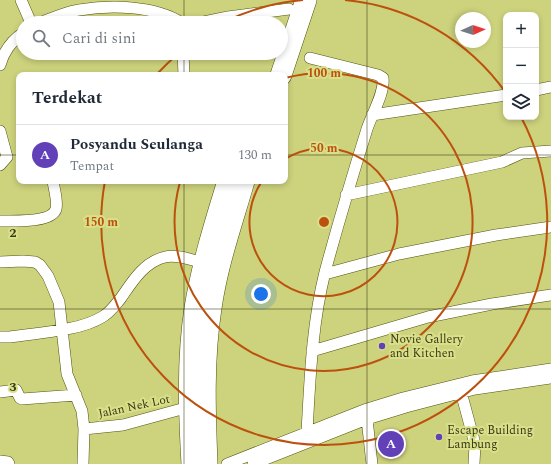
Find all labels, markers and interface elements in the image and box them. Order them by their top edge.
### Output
north arrow [455,12,491,48]
map controls [503,12,539,120]
button: + [503,12,539,48]
search box [16,16,288,60]
icon: search [30,27,52,49]
text: Cari di sini [62,27,136,50]
button: − [503,48,539,84]
text: 100 m [307,64,341,83]
button: layers [503,84,539,120]
text: Terdekat [32,85,102,111]
text: Posyandu Seulanga [70,133,203,156]
text: 50 m [310,139,338,158]
text: A [40,145,50,165]
text: 130 m [238,145,272,165]
text: Tempat [70,156,114,176]
text: 150 m [84,213,118,232]
centre of rings [317,215,331,229]
text: 2 [9,223,17,243]
your location [251,284,271,304]
place label: Novie Gallery and Kitchen [390,330,464,363]
marker: Novie Gallery and Kitchen [377,341,387,351]
text: 3 [9,377,17,397]
street label: Jalan Nek Lot [96,390,172,423]
place label: Escape Building Lambung [447,421,533,454]
pin: A [378,429,404,459]
marker: Escape Building Lambung [434,432,444,442]

